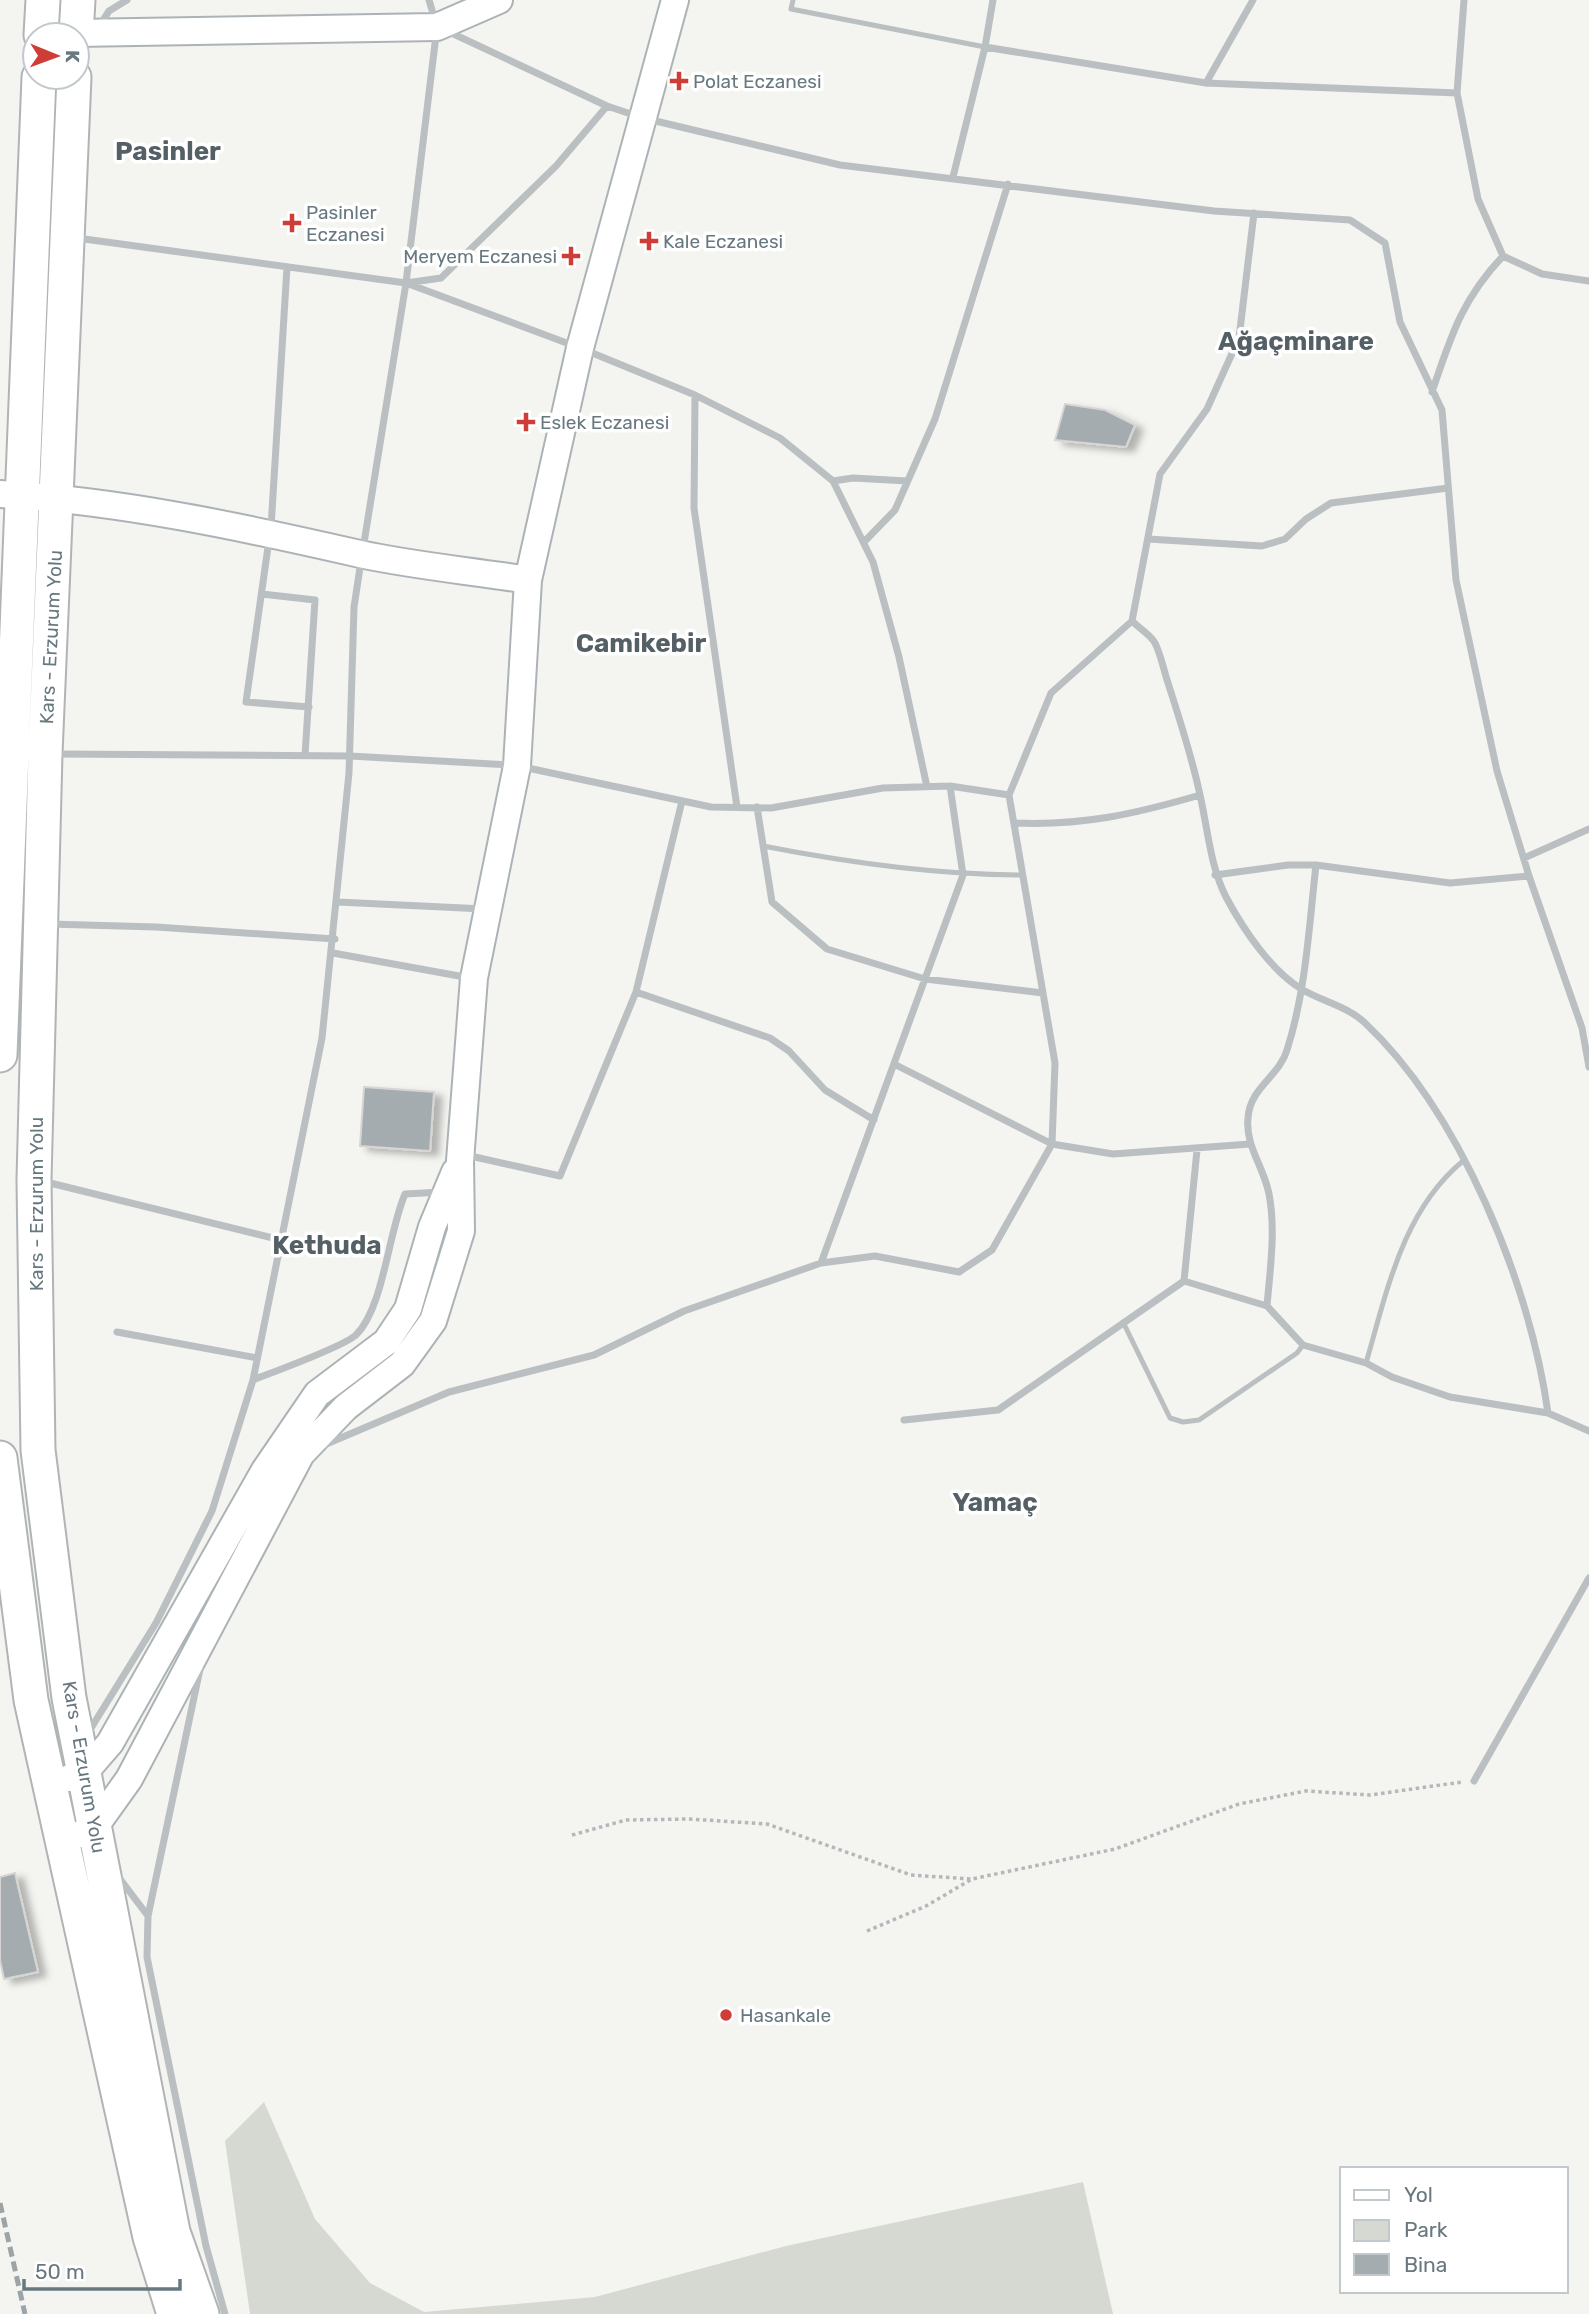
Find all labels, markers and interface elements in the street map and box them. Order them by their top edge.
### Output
north arrow [21,21,91,91]
text: K [61,50,84,63]
place label: Polat Eczanesi [693,70,822,93]
marker: Polat Eczanesi [671,73,687,89]
district label: Pasinler [115,136,221,167]
place label: Pasinler Eczanesi [306,201,385,246]
marker: Pasinler Eczanesi [284,215,300,231]
place label: Kale Eczanesi [663,230,783,253]
marker: Kale Eczanesi [641,233,657,249]
place label: Meryem Eczanesi [403,245,557,268]
marker: Meryem Eczanesi [563,248,579,264]
district label: Ağaçminare [1218,326,1374,357]
place label: Eslek Eczanesi [540,411,669,434]
marker: Eslek Eczanesi [518,414,534,430]
street label: Kars - Erzurum Yolu [35,549,67,725]
district label: Camikebir [576,628,706,659]
street label: Kars - Erzurum Yolu [25,1117,48,1291]
district label: Kethuda [272,1230,382,1261]
district label: Yamaç [953,1487,1037,1518]
street label: Kars - Erzurum Yolu [58,1679,110,1855]
place label: Hasankale [740,2004,831,2027]
marker: Hasankale [718,2007,734,2023]
legend [1340,2167,1568,2293]
text: Yol [1404,2182,1433,2207]
text: Park [1404,2217,1448,2242]
scale bar [24,2248,180,2292]
text: Bina [1404,2252,1447,2277]
text: 50 m [35,2259,85,2284]

